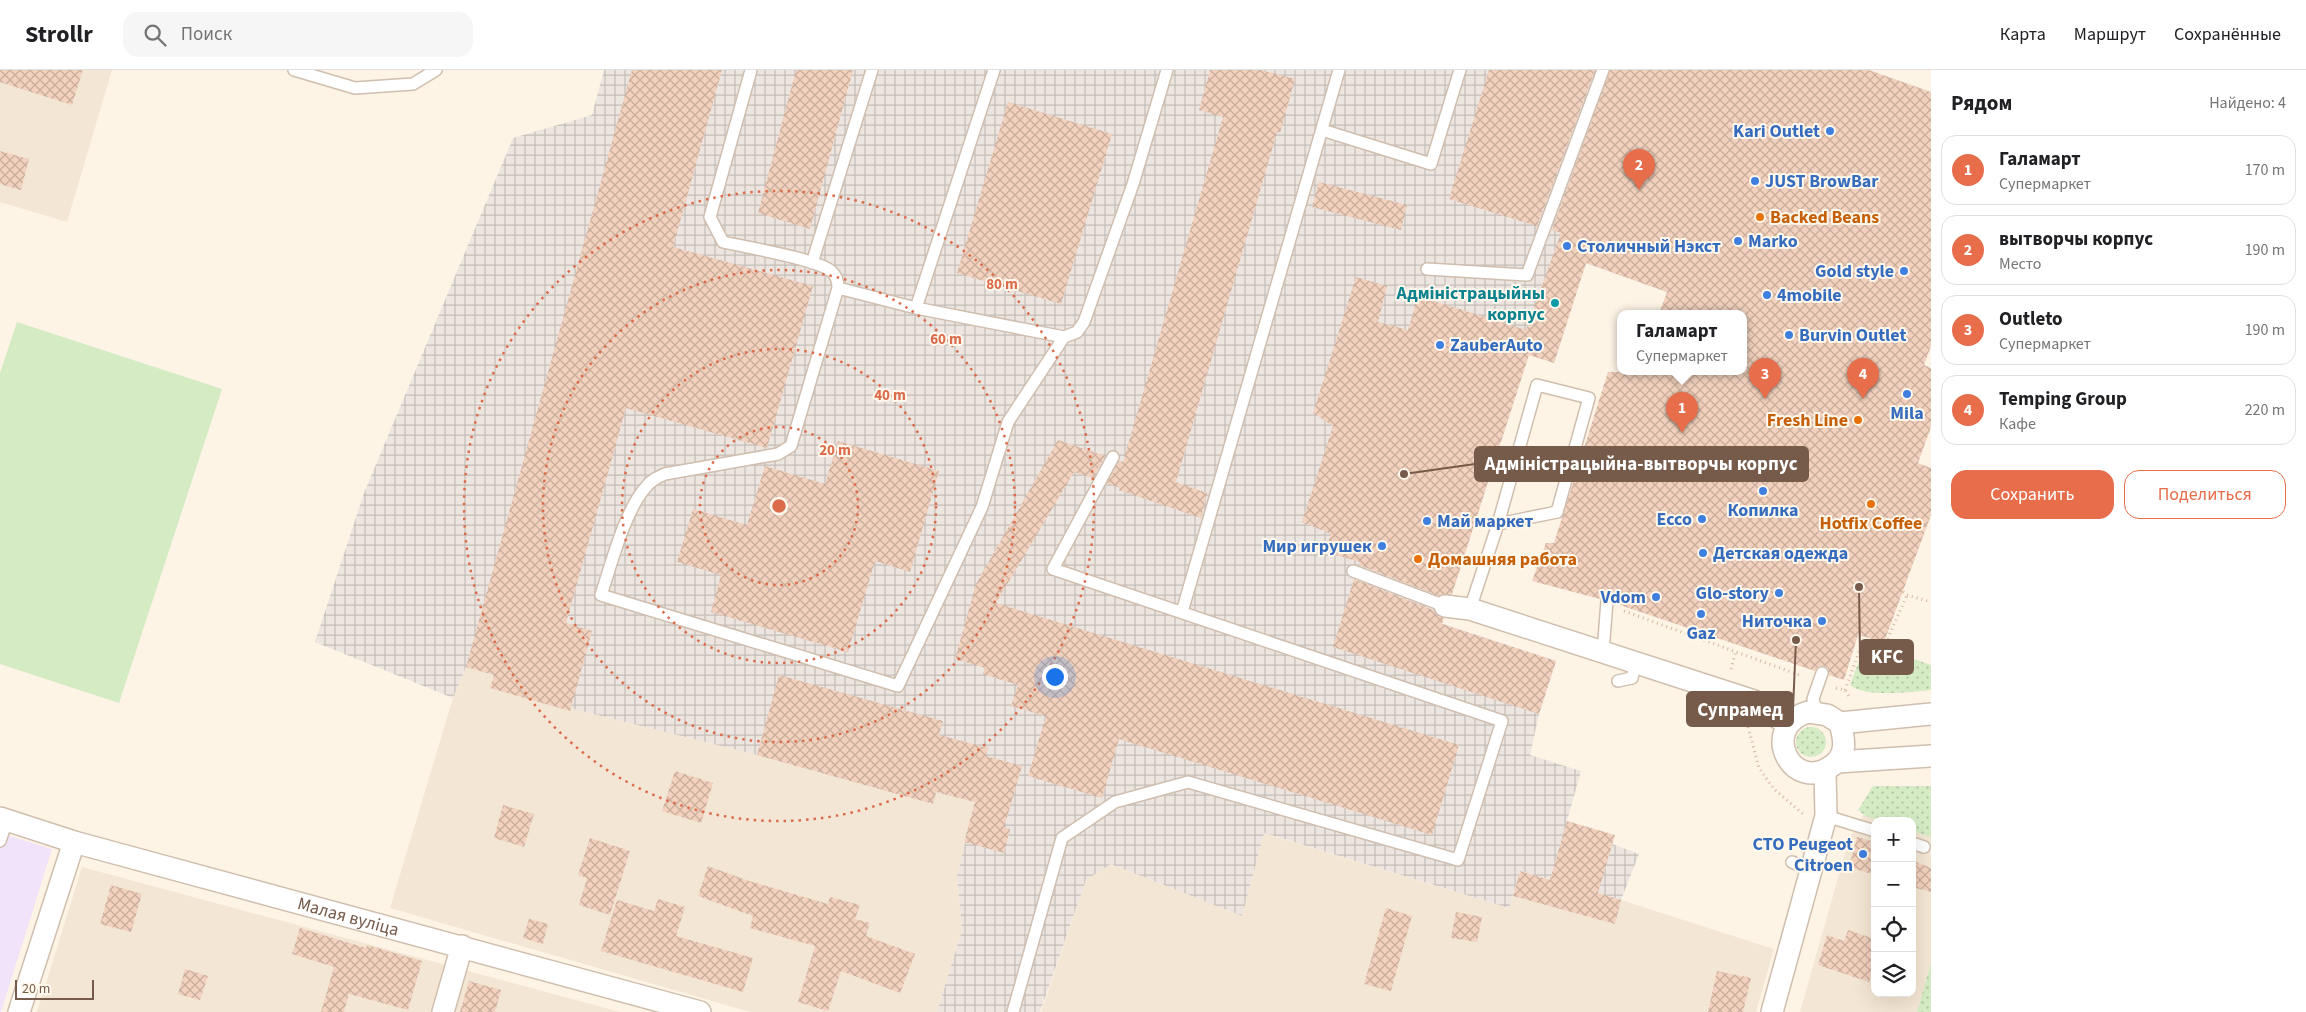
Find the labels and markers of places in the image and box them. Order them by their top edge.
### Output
place label: Kari Outlet [1733,119,1820,144]
marker: Kari Outlet [1824,125,1836,137]
pin: 2 [1623,149,1655,190]
place label: JUST BrowBar [1765,169,1879,194]
marker: JUST BrowBar [1749,175,1761,187]
place label: Backed Beans [1770,205,1879,230]
marker: Backed Beans [1754,211,1766,223]
place label: Marko [1748,229,1798,254]
place label: Столичный Нэкст [1577,234,1721,259]
marker: Marko [1732,235,1744,247]
marker: Столичный Нэкст [1561,240,1573,252]
place label: Gold style [1815,259,1894,284]
marker: Gold style [1898,265,1910,277]
place label: Адміністрацыйны корпус [1396,281,1546,327]
place label: 4mobile [1777,283,1842,308]
marker: 4mobile [1761,289,1773,301]
marker: Адміністрацыйны корпус [1549,297,1561,309]
place label: Burvin Outlet [1799,323,1906,348]
marker: Burvin Outlet [1783,329,1795,341]
place label: ZauberAuto [1450,333,1543,358]
marker: ZauberAuto [1434,339,1446,351]
pin: 3 [1749,358,1781,399]
pin: 4 [1847,358,1879,399]
marker: Mila [1901,388,1913,400]
pin: 1 [1666,392,1698,433]
place label: Mila [1890,401,1924,426]
place label: Fresh Line [1767,408,1848,433]
marker: Fresh Line [1852,414,1864,426]
callout: Адміністрацыйна-вытворчы корпус [1475,447,1808,481]
marker: Копилка [1757,485,1769,497]
centre of rings [770,497,788,515]
place label: Копилка [1727,498,1799,523]
marker: Hotfix Coffee [1865,498,1877,510]
place label: Ecco [1656,507,1692,532]
place label: Май маркет [1437,509,1534,534]
place label: Hotfix Coffee [1820,511,1922,536]
marker: Ecco [1696,513,1708,525]
marker: Май маркет [1421,515,1433,527]
place label: Мир игрушек [1262,534,1372,559]
marker: Мир игрушек [1376,540,1388,552]
place label: Детская одежда [1713,541,1848,566]
place label: Домашняя работа [1428,547,1577,572]
marker: Детская одежда [1697,547,1709,559]
marker: Домашняя работа [1412,553,1424,565]
place label: Glo-story [1696,581,1770,606]
place label: Vdom [1600,585,1646,610]
marker: Glo-story [1773,587,1785,599]
marker: Vdom [1650,591,1662,603]
marker: Gaz [1695,608,1707,620]
place label: Ниточка [1742,609,1812,634]
marker: Ниточка [1816,615,1828,627]
place label: Gaz [1686,621,1716,646]
callout: KFC [1860,640,1913,674]
callout: Супрамед [1687,692,1793,726]
place label: СТО Peugeot Citroen [1752,832,1853,878]
marker: СТО Peugeot Citroen [1857,848,1869,860]

